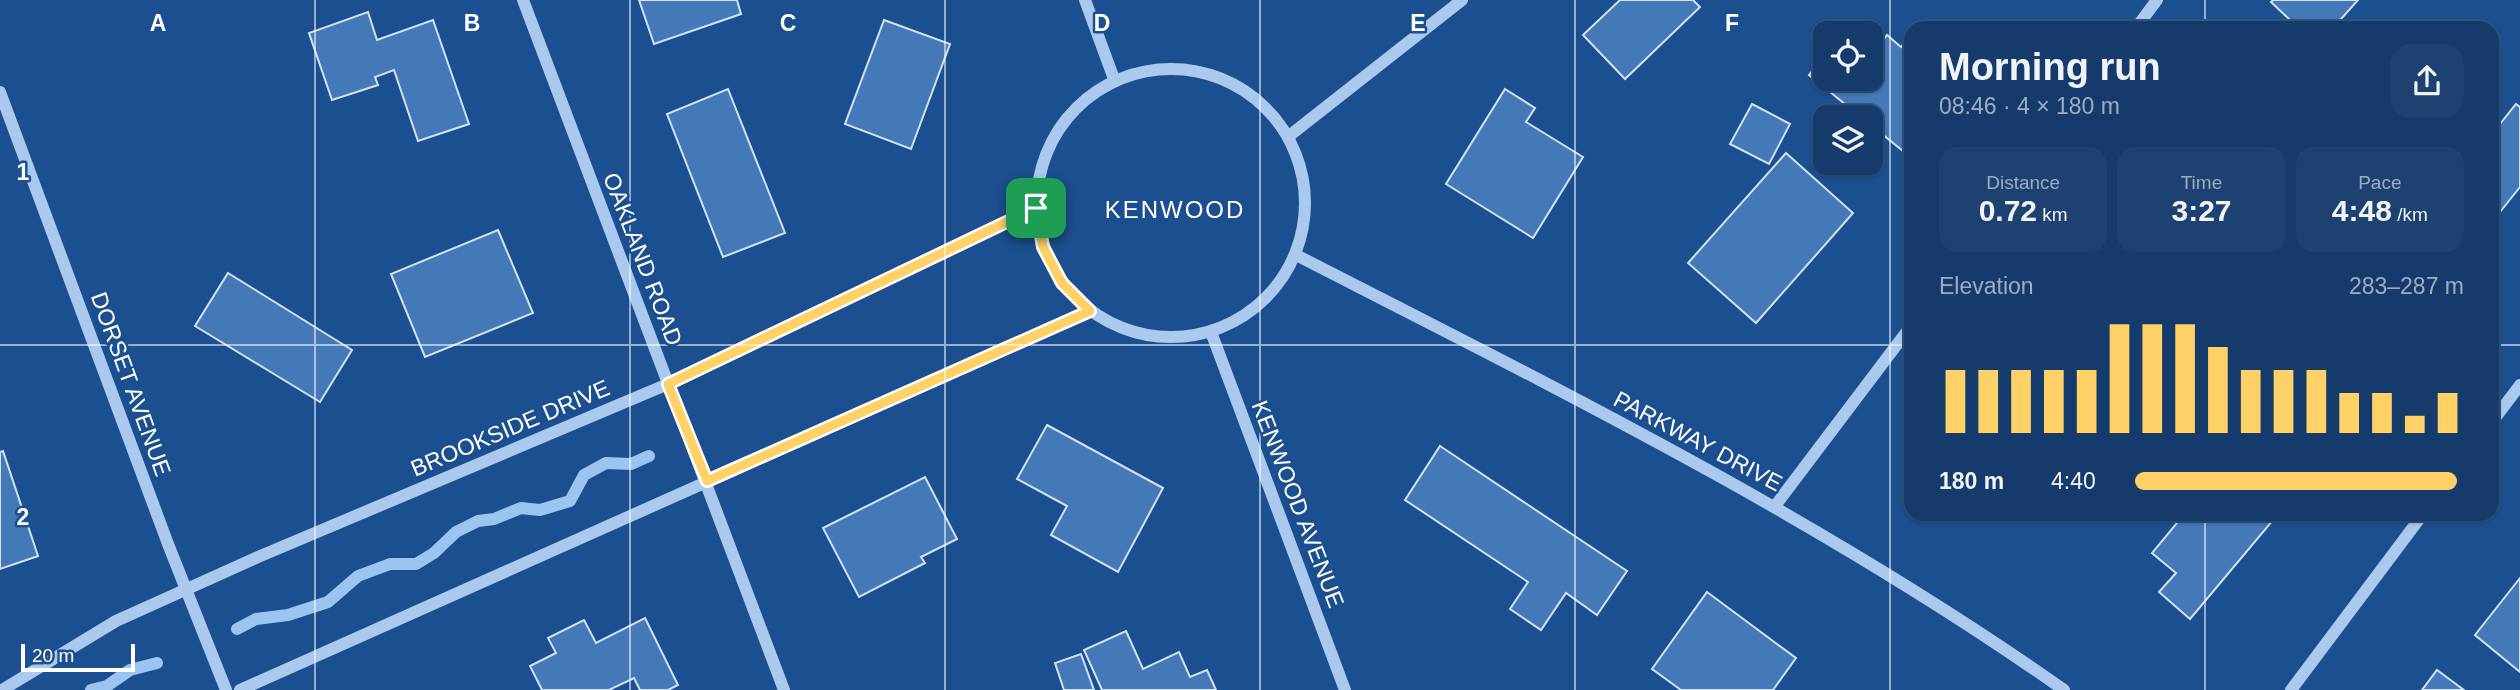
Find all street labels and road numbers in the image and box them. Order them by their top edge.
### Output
street label: OAKLAND ROAD [598,169,688,349]
street label: DORSET AVENUE [86,289,176,479]
street label: BROOKSIDE DRIVE [407,374,613,482]
street label: PARKWAY DRIVE [1609,386,1787,496]
street label: KENWOOD AVENUE [1247,397,1349,611]

